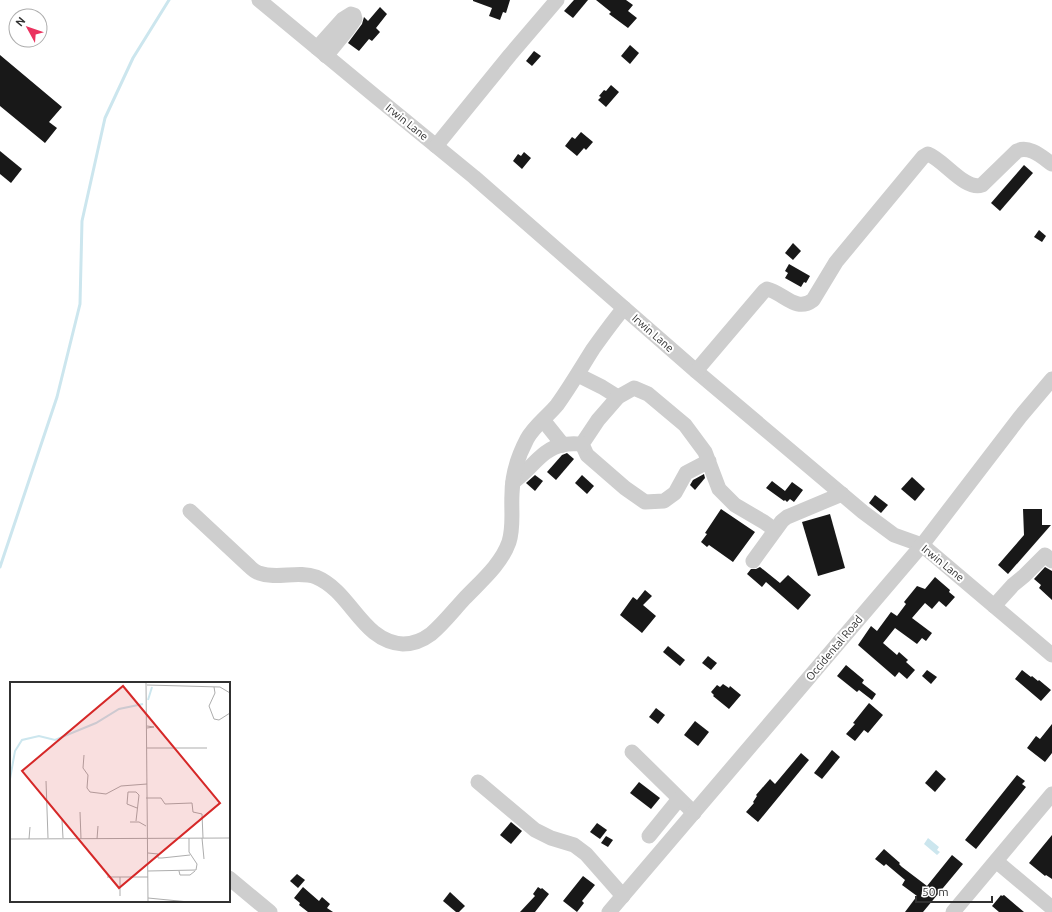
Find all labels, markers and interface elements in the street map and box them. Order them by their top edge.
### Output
north arrow [8,8,48,48]
text: N [13,15,28,29]
street label: Irwin Lane [383,101,431,143]
street label: Irwin Lane [630,312,676,354]
street label: Irwin Lane [919,542,967,584]
street label: Occidental Road [803,613,865,683]
inset map [10,682,230,902]
scale bar [916,878,992,904]
text: 50 m [922,885,949,898]

